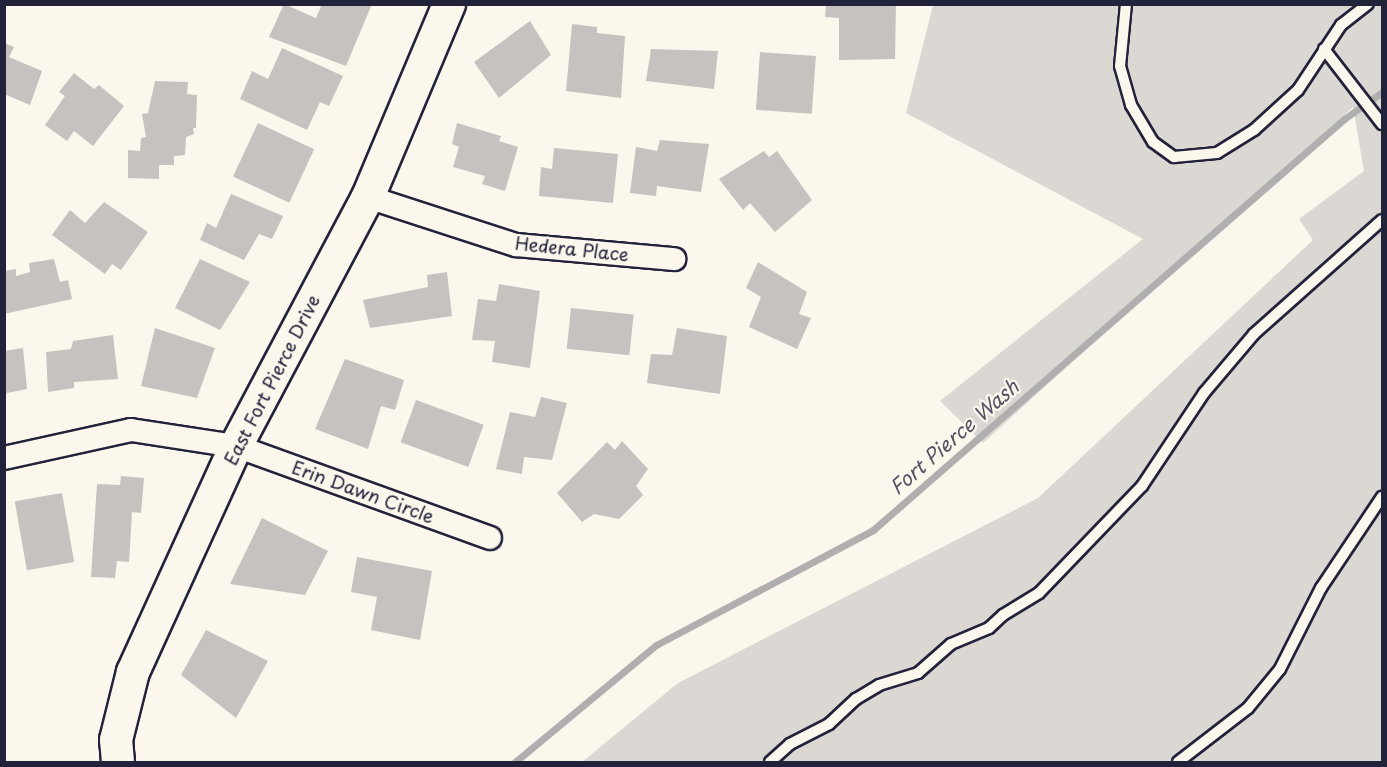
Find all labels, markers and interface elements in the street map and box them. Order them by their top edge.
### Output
street label: Hedera Place [514,232,630,266]
street label: East Fort Pierce Drive [219,291,325,469]
water label: Fort Pierce Wash [884,374,1024,500]
street label: Erin Dawn Circle [289,456,437,528]

